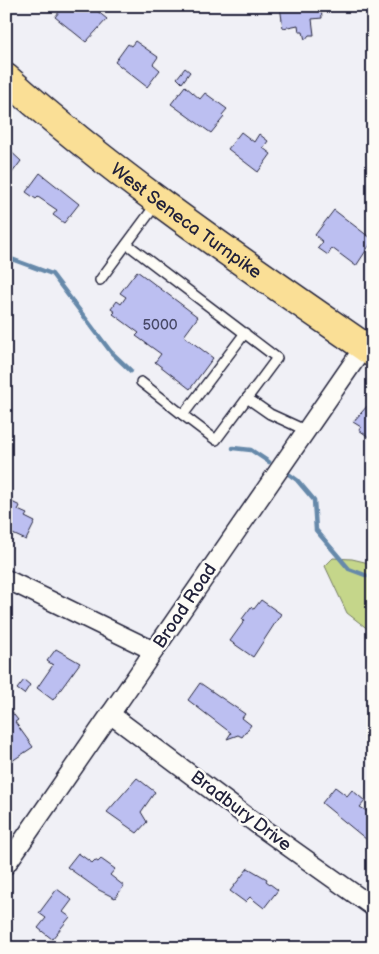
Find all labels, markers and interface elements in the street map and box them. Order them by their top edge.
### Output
street label: West Seneca Turnpike [107,159,266,283]
house number: 5000 [142,316,178,335]
street label: Broad Road [149,560,221,652]
street label: Bradbury Drive [187,766,296,856]

